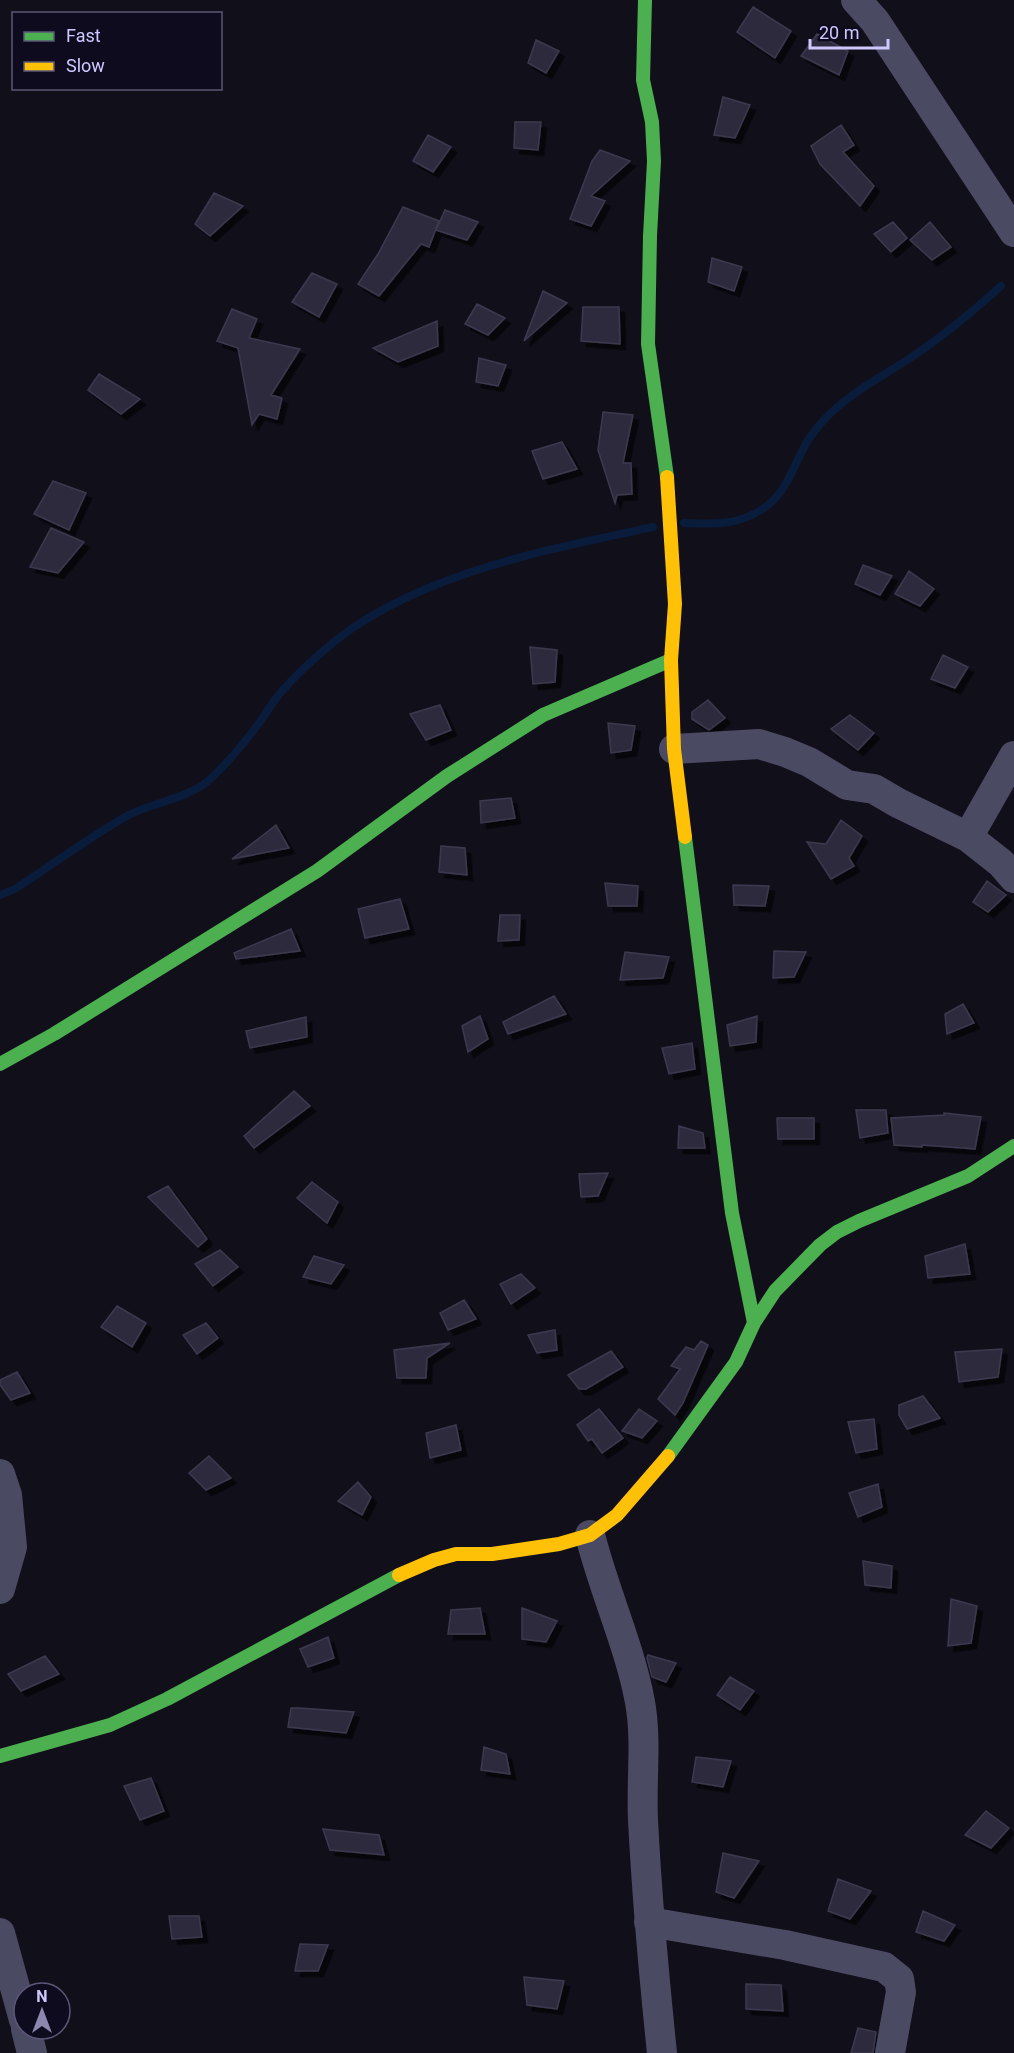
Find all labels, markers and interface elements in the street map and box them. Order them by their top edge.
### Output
legend [12,12,222,90]
scale bar [810,12,888,50]
text: 20 m [819,22,859,43]
text: Fast [66,25,101,46]
text: Slow [66,55,105,76]
north arrow [12,1981,72,2041]
text: N [36,1987,48,2006]

